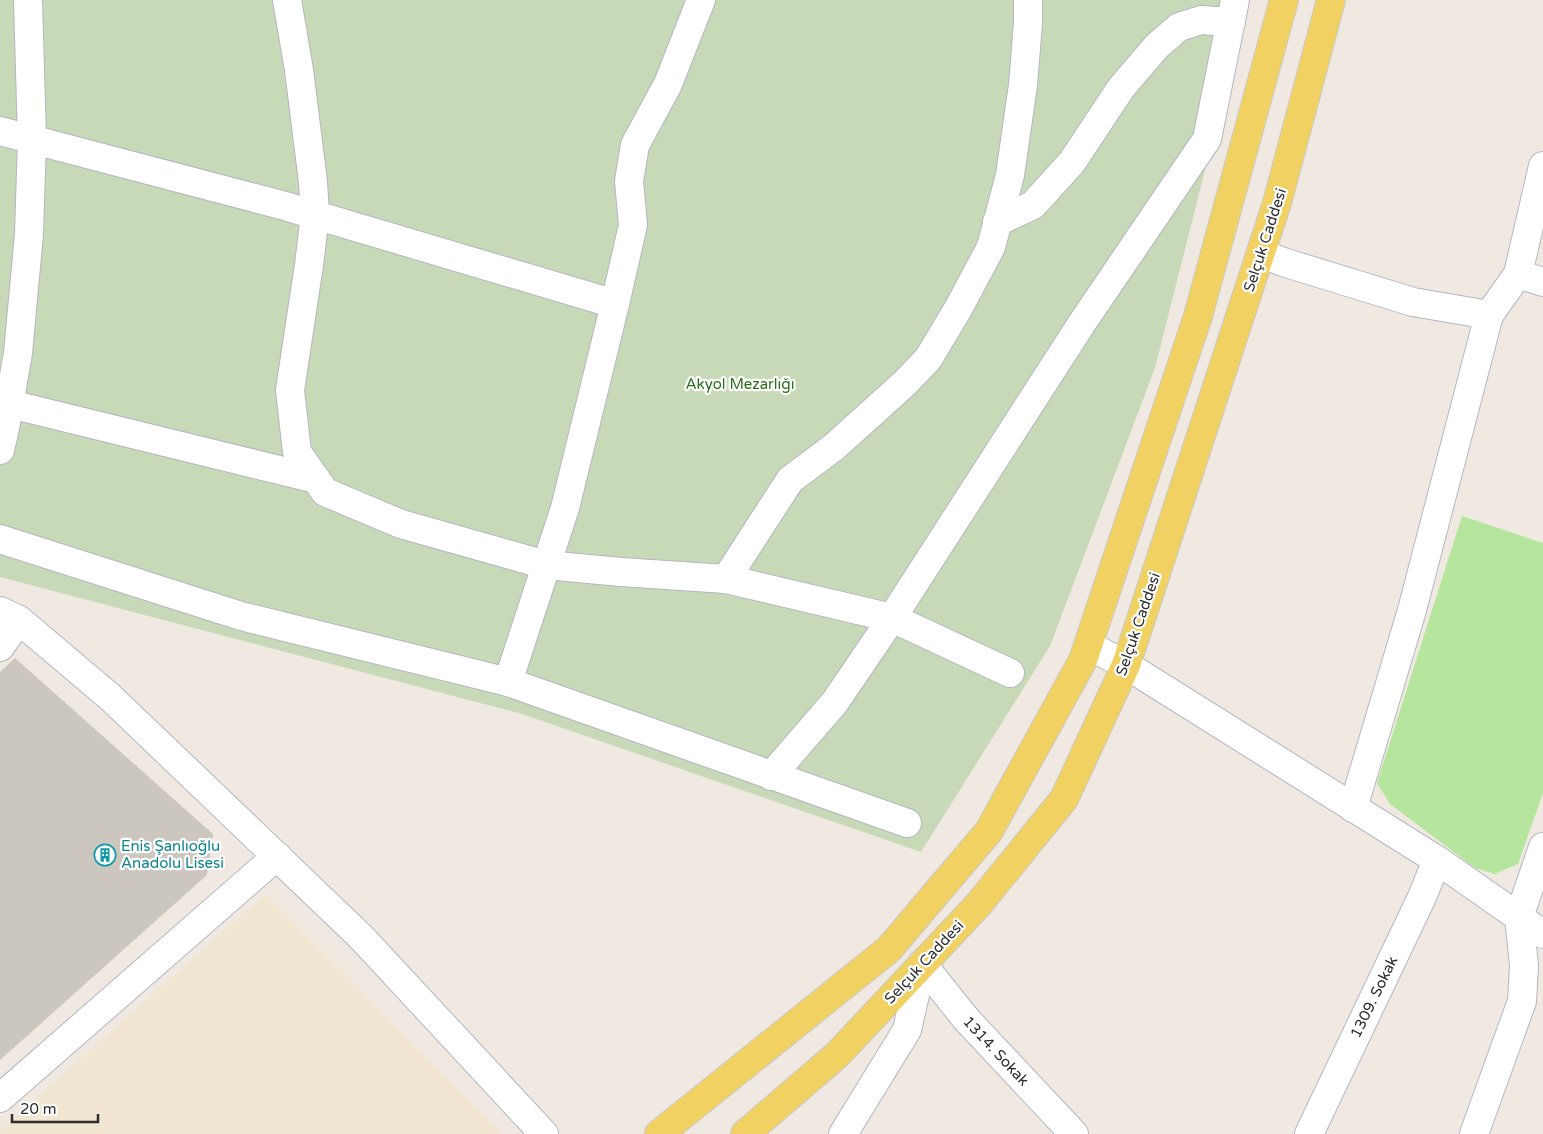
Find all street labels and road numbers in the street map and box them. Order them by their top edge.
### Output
street label: Selçuk Caddesi [1240,186,1290,294]
street label: Selçuk Caddesi [1112,570,1164,678]
street label: Selçuk Caddesi [881,916,967,1008]
street label: 1309. Sokak [1347,953,1401,1041]
street label: 1314. Sokak [959,1013,1033,1089]

